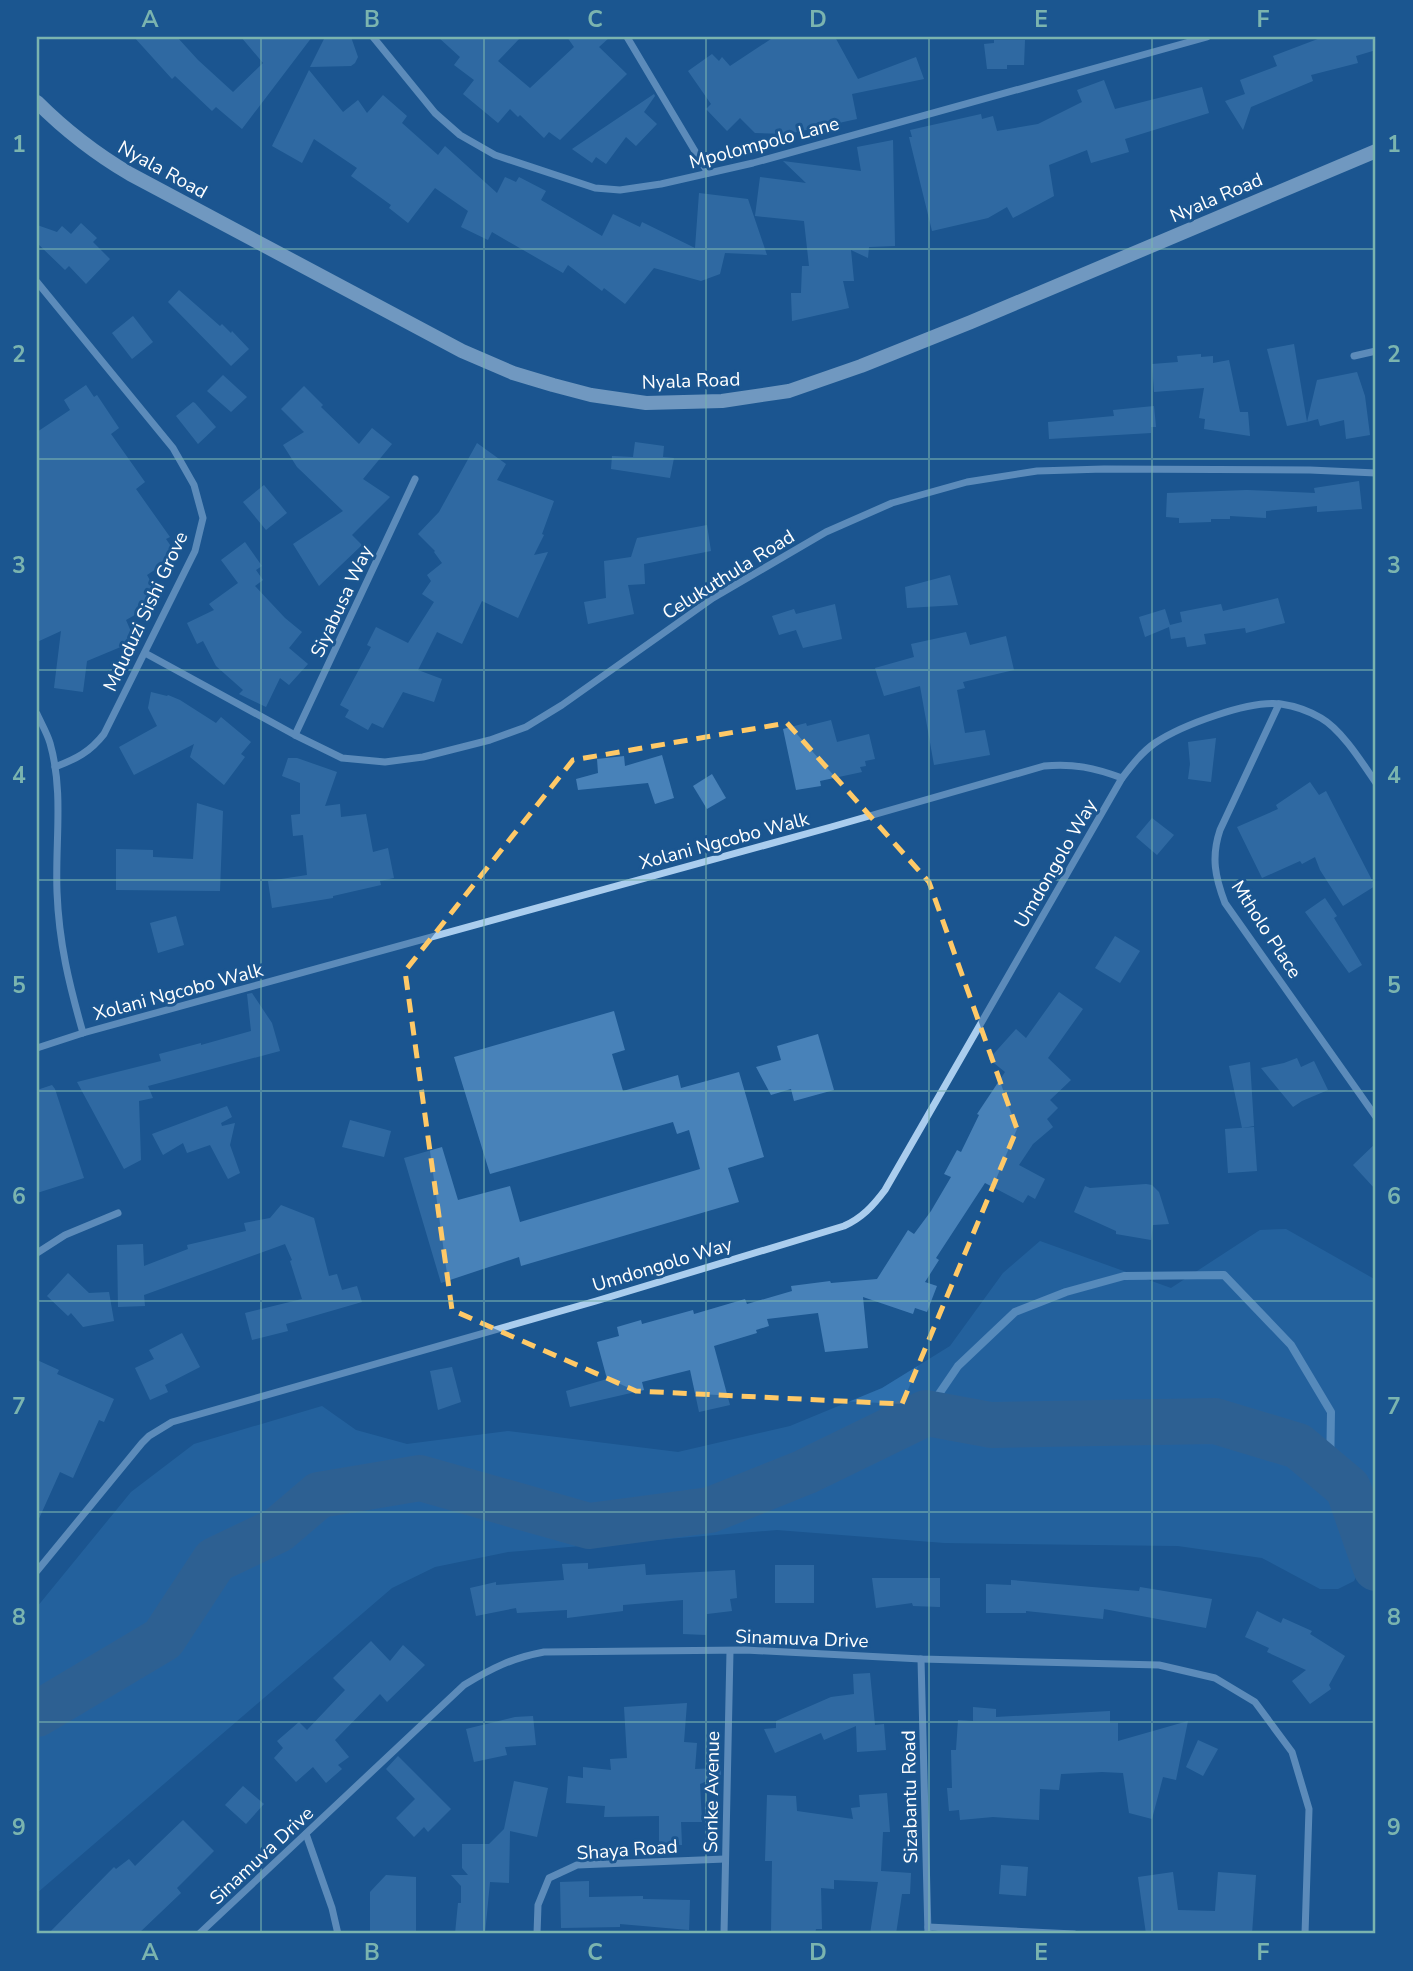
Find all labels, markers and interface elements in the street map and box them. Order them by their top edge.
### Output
text: A [141,4,159,35]
text: B [364,4,380,35]
text: C [587,4,603,35]
text: D [809,4,827,35]
text: E [1034,4,1048,35]
text: F [1257,4,1270,35]
street label: Mpolompolo Lane [686,110,842,175]
text: 1 [12,129,26,160]
text: 1 [1387,129,1401,160]
street label: Nyala Road [113,135,212,205]
street label: Nyala Road [1166,167,1267,229]
text: 2 [12,339,26,370]
text: 2 [1387,339,1401,370]
street label: Nyala Road [641,366,741,396]
street label: Celukuthula Road [657,524,800,626]
street label: Mduduzi Sishi Grove [97,527,194,696]
street label: Siyabusa Way [305,541,379,662]
text: 3 [12,550,26,581]
text: 3 [1387,550,1401,581]
text: 4 [12,760,26,791]
text: 4 [1387,760,1401,791]
street label: Umdongolo Way [1008,794,1103,933]
street label: Xolani Ngcobo Walk [637,806,812,876]
street label: Mtholo Place [1225,876,1307,983]
street label: Xolani Ngcobo Walk [91,957,266,1027]
text: 5 [12,970,26,1001]
text: 5 [1387,970,1401,1001]
text: 6 [12,1181,26,1212]
text: 6 [1387,1181,1401,1212]
street label: Umdongolo Way [589,1231,736,1299]
text: 7 [12,1391,26,1422]
text: 7 [1387,1391,1401,1422]
text: 8 [12,1602,26,1633]
text: 8 [1387,1602,1401,1633]
street label: Sinamuva Drive [735,1624,869,1654]
street label: Sizabantu Road [896,1730,924,1864]
street label: Sonke Avenue [698,1731,726,1853]
street label: Sinamuva Drive [204,1801,319,1911]
text: 9 [12,1812,26,1843]
text: 9 [1387,1812,1401,1843]
street label: Shaya Road [576,1833,678,1866]
text: A [141,1937,159,1968]
text: B [364,1937,380,1968]
text: C [587,1937,603,1968]
text: D [809,1937,827,1968]
text: E [1034,1937,1048,1968]
text: F [1257,1937,1270,1968]

